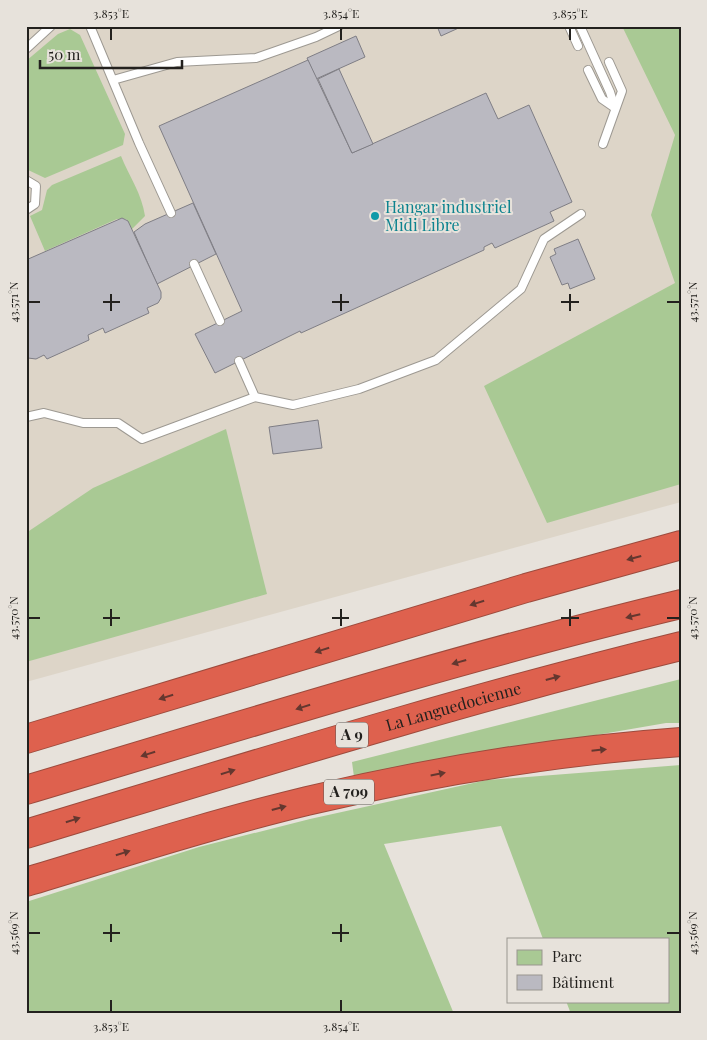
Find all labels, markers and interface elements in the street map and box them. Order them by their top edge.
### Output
text: 3.853°E [93,5,129,21]
text: 3.854°E [323,5,359,21]
text: 3.855°E [552,5,588,21]
scale bar [40,38,182,70]
text: 50 m [48,44,81,64]
place label: Hangar industriel Midi Libre [385,196,512,235]
marker: Hangar industriel Midi Libre [369,210,381,222]
text: 43.571°N [5,281,21,322]
text: 43.571°N [684,281,700,322]
one-way arrow [626,555,641,563]
text: 43.570°N [5,596,21,640]
text: 43.570°N [684,596,700,640]
one-way arrow [470,599,485,607]
one-way arrow [626,612,641,620]
one-way arrow [314,646,329,654]
one-way arrow [452,659,467,667]
one-way arrow [545,674,560,682]
street label: La Languedocienne [383,677,523,735]
one-way arrow [159,693,174,701]
one-way arrow [296,704,311,712]
road number: A 9 [336,722,368,748]
one-way arrow [591,746,607,754]
one-way arrow [140,750,155,758]
one-way arrow [221,768,236,776]
one-way arrow [431,769,447,777]
road number: A 709 [324,780,374,804]
one-way arrow [272,804,287,812]
one-way arrow [66,815,81,823]
one-way arrow [116,848,131,856]
text: 43.569°N [5,911,21,955]
text: 43.569°N [684,911,700,955]
legend [507,938,670,1002]
text: Parc [552,946,582,966]
text: Bâtiment [552,972,614,992]
text: 3.853°E [93,1018,129,1034]
text: 3.854°E [323,1018,359,1034]

